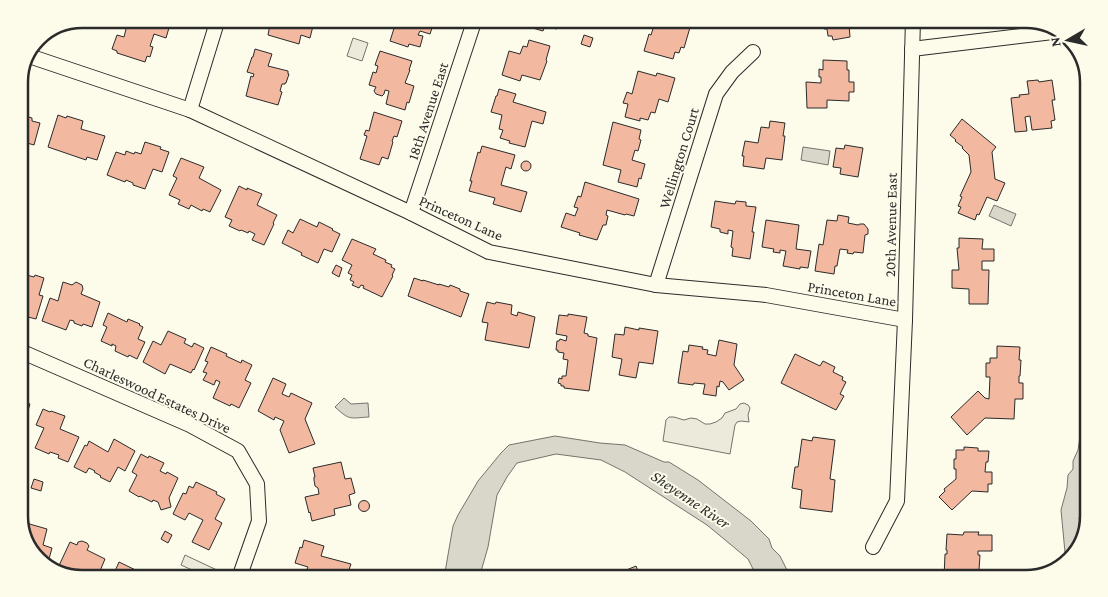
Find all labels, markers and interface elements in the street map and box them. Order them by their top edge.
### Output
north arrow [1043,15,1093,65]
text: N [1046,36,1064,48]
street label: 18th Avenue East [405,59,452,162]
street label: Wellington Court [656,105,703,211]
street label: 20th Avenue East [882,172,900,277]
street label: Princeton Lane [417,192,506,244]
street label: Princeton Lane [806,278,898,310]
street label: Charleswood Estates Drive [81,354,234,436]
water label: Sheyenne River [648,467,733,533]

